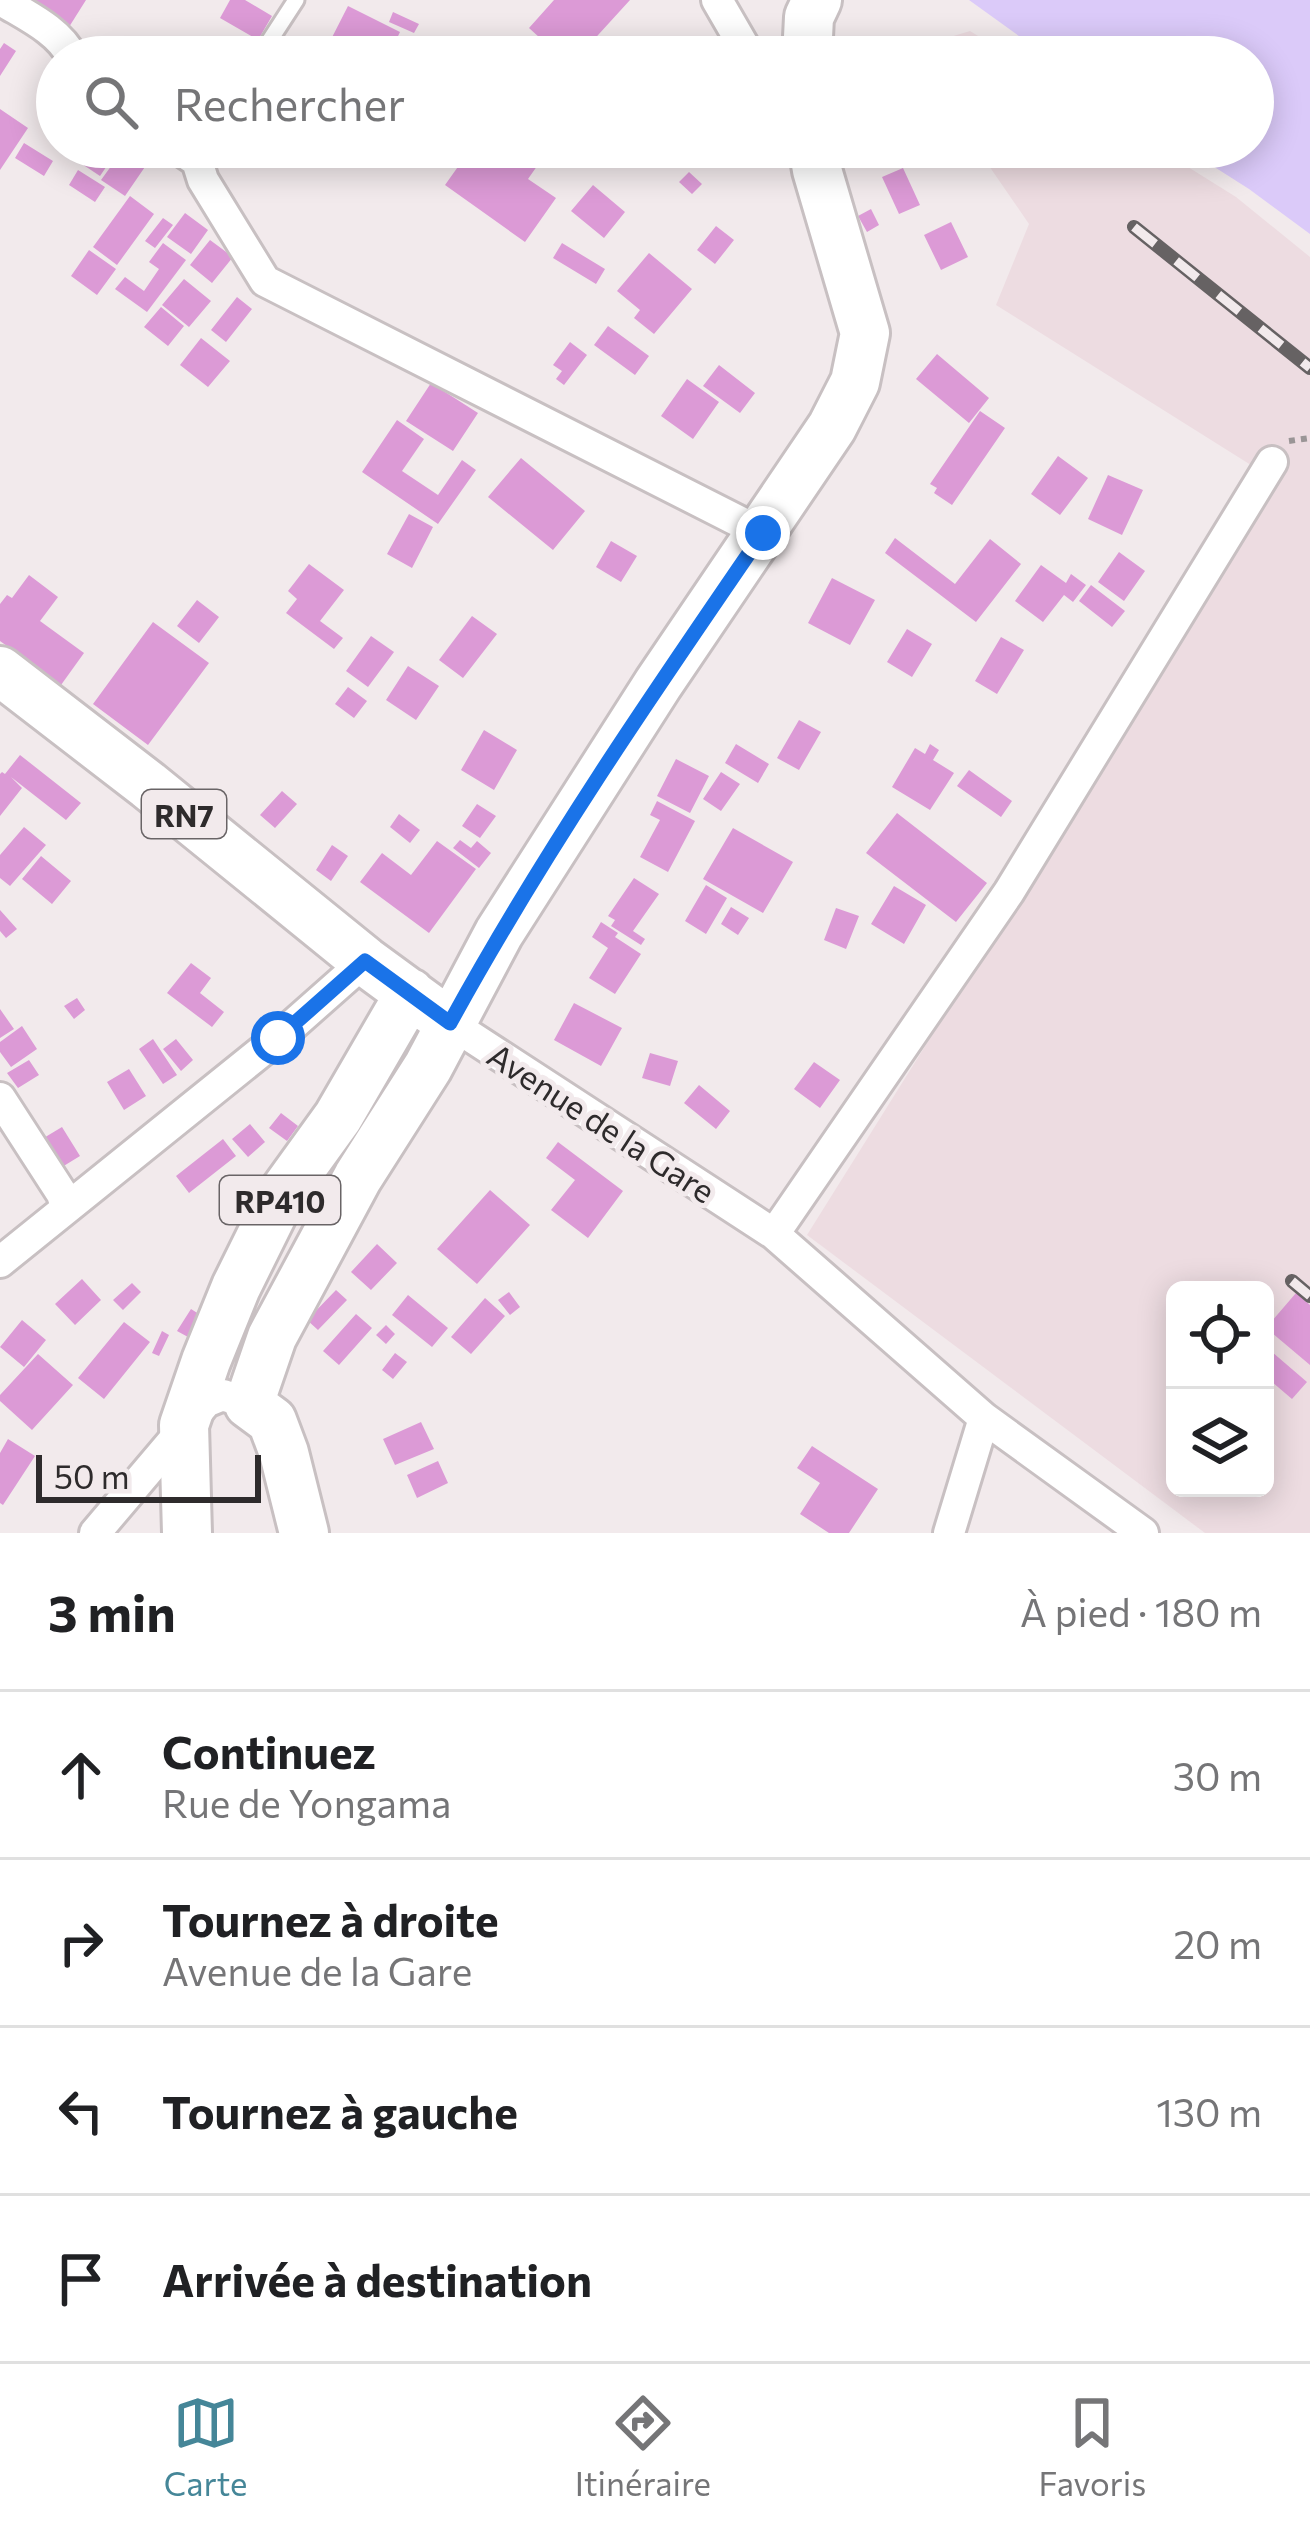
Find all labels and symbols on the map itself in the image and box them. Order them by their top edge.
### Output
route end [736,506,790,560]
road number: RN7 [142,790,226,838]
route start [251,1011,305,1065]
street label: Avenue de la Gare [481,1033,723,1211]
road number: RP410 [220,1176,340,1224]
scale bar [36,1449,261,1502]

